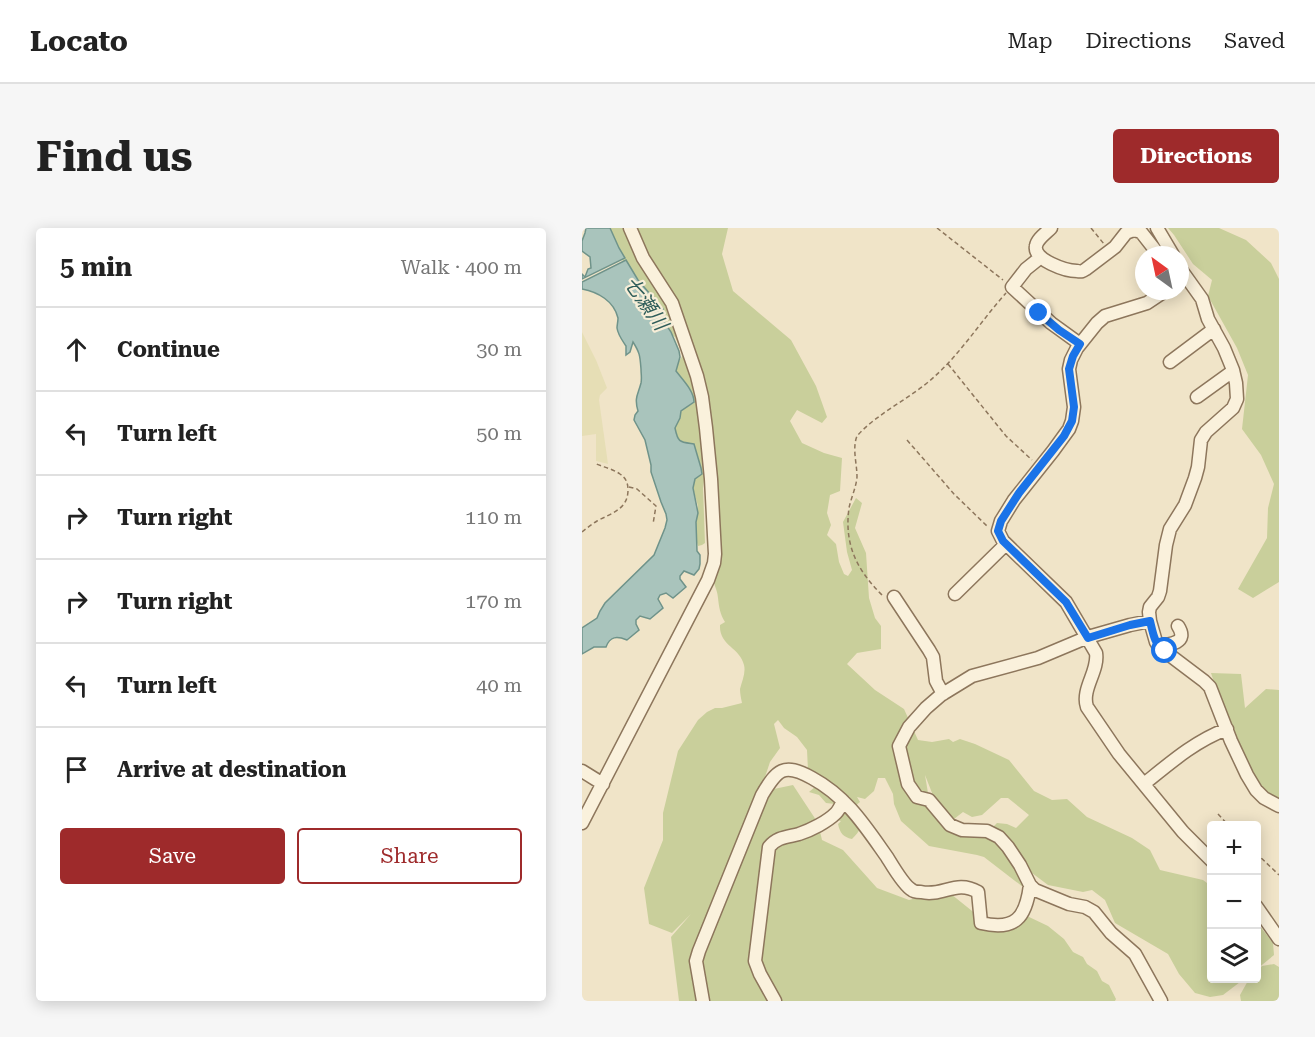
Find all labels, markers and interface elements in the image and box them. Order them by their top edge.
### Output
text: Locato [30,25,128,58]
text: Map [1008,29,1052,53]
text: Directions [1085,29,1191,53]
text: Saved [1224,29,1285,53]
button: Directions [1113,129,1279,183]
text: Find us [36,132,193,181]
north arrow [1135,246,1189,300]
text: 5 min [60,252,132,282]
text: Walk · 400 m [401,255,522,279]
water label: 七瀬川 [619,272,674,336]
route end [1025,299,1051,325]
icon: ahead [60,333,93,366]
text: Continue [117,337,220,362]
text: 30 m [476,337,522,361]
icon: left [60,417,93,450]
text: Turn left [117,421,217,446]
text: 50 m [476,421,522,445]
icon: right [60,501,93,534]
text: Turn right [117,505,232,530]
text: 110 m [465,505,522,529]
icon: right [60,585,93,618]
text: Turn right [117,589,232,614]
text: 170 m [465,589,522,613]
route start [1151,637,1177,663]
icon: left [60,669,93,702]
text: Turn left [117,673,217,698]
text: 40 m [476,673,522,697]
icon: arrive [60,753,93,786]
text: Arrive at destination [117,757,346,782]
map controls [1207,821,1261,983]
button: + [1207,821,1261,875]
button: Save [60,828,285,884]
button: Share [297,828,522,884]
button: − [1207,875,1261,929]
button: layers [1207,929,1261,983]

